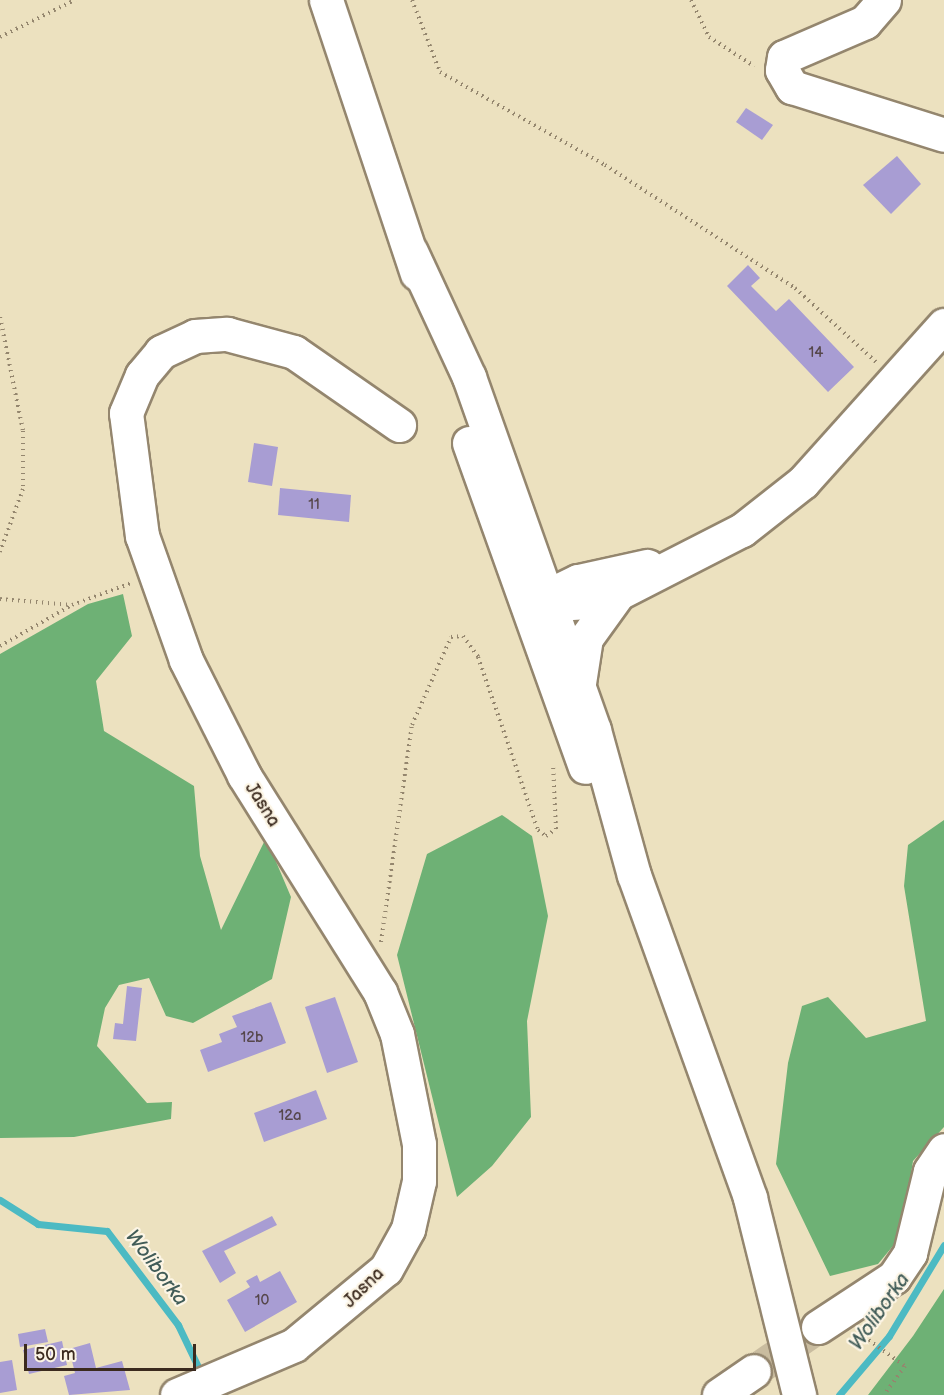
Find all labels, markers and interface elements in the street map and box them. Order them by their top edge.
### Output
house number: 14 [809,344,823,362]
house number: 11 [308,496,320,514]
street label: Jasna [240,779,284,831]
house number: 12b [240,1029,264,1047]
house number: 12a [278,1107,302,1125]
water label: Woliborka [120,1225,192,1311]
street label: Jasna [339,1263,389,1313]
water label: Woliborka [845,1269,915,1355]
house number: 10 [255,1292,269,1310]
scale bar [27,1332,200,1370]
text: 50 m [35,1344,76,1365]

